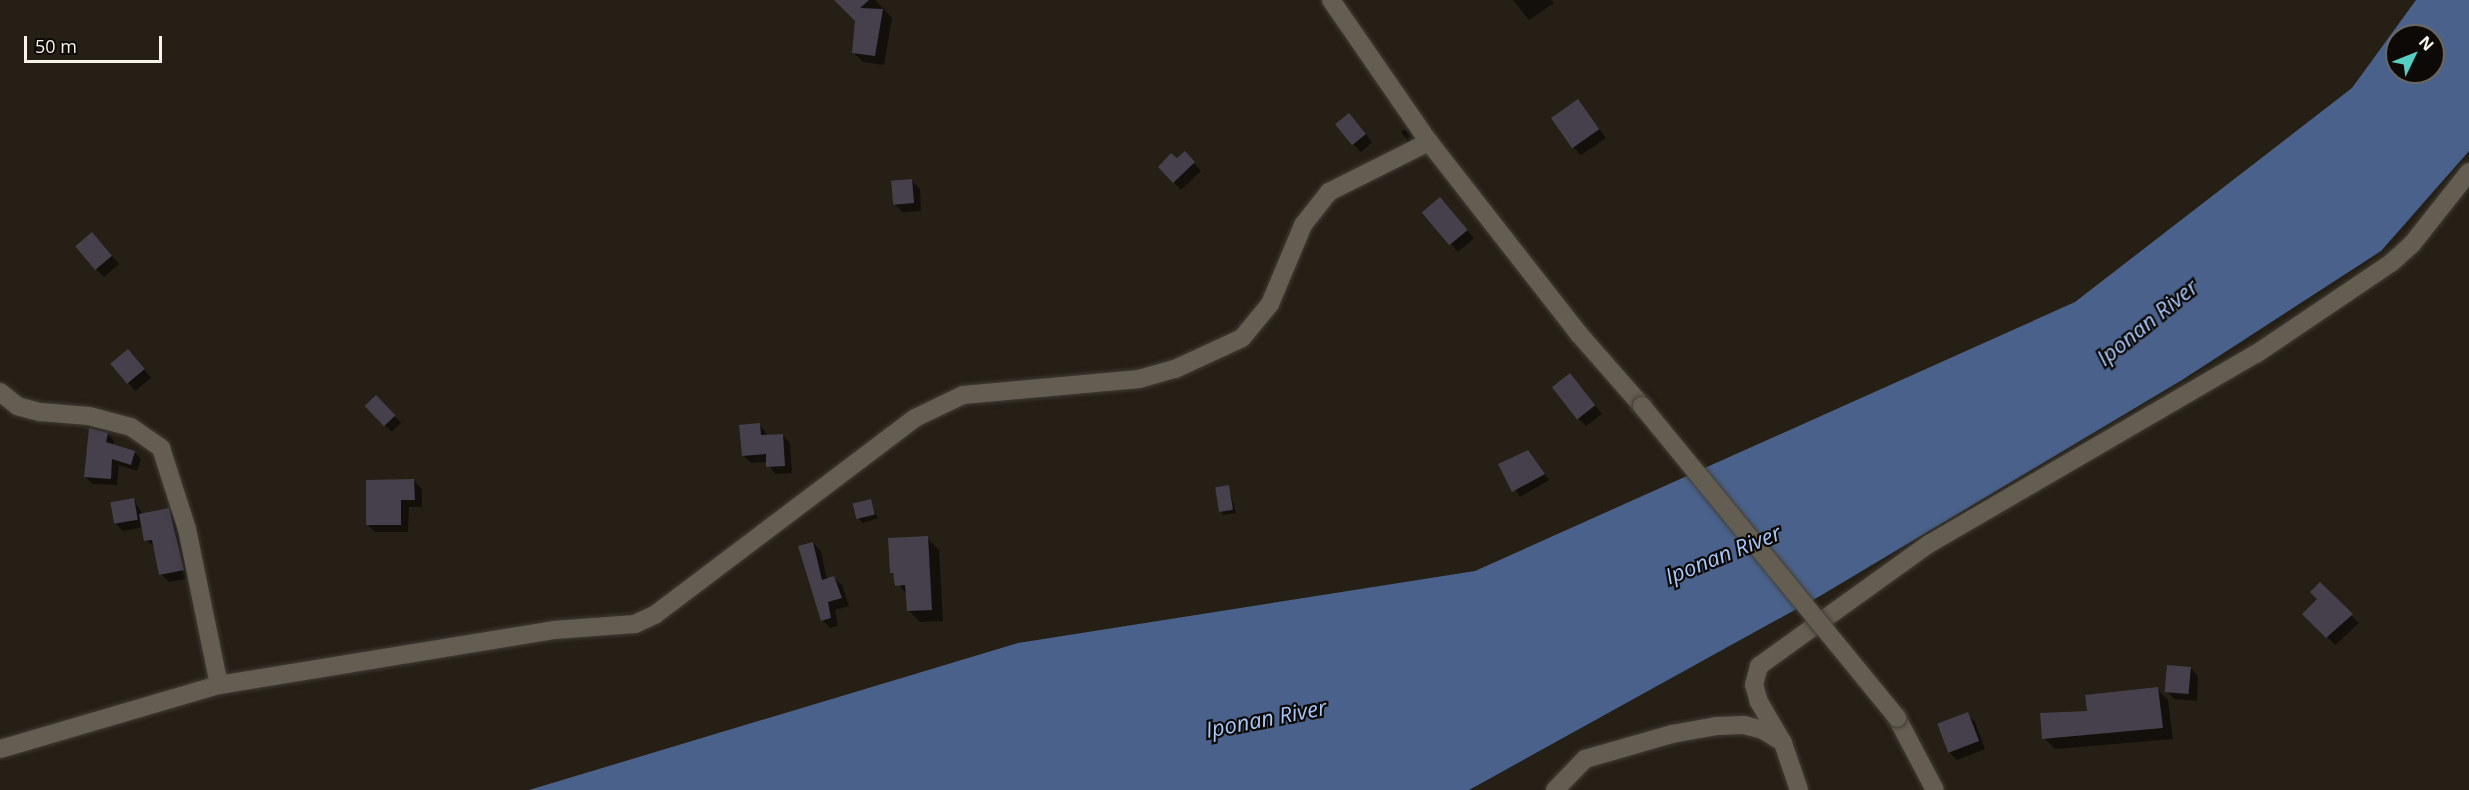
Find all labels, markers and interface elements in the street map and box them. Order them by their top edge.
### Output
scale bar [27,24,165,62]
north arrow [2385,24,2445,84]
text: N [2414,31,2439,55]
text: 50 m [35,34,77,58]
water label: Iponan River [2091,273,2203,371]
water label: Iponan River [1661,519,1785,589]
water label: Iponan River [1203,693,1329,743]

